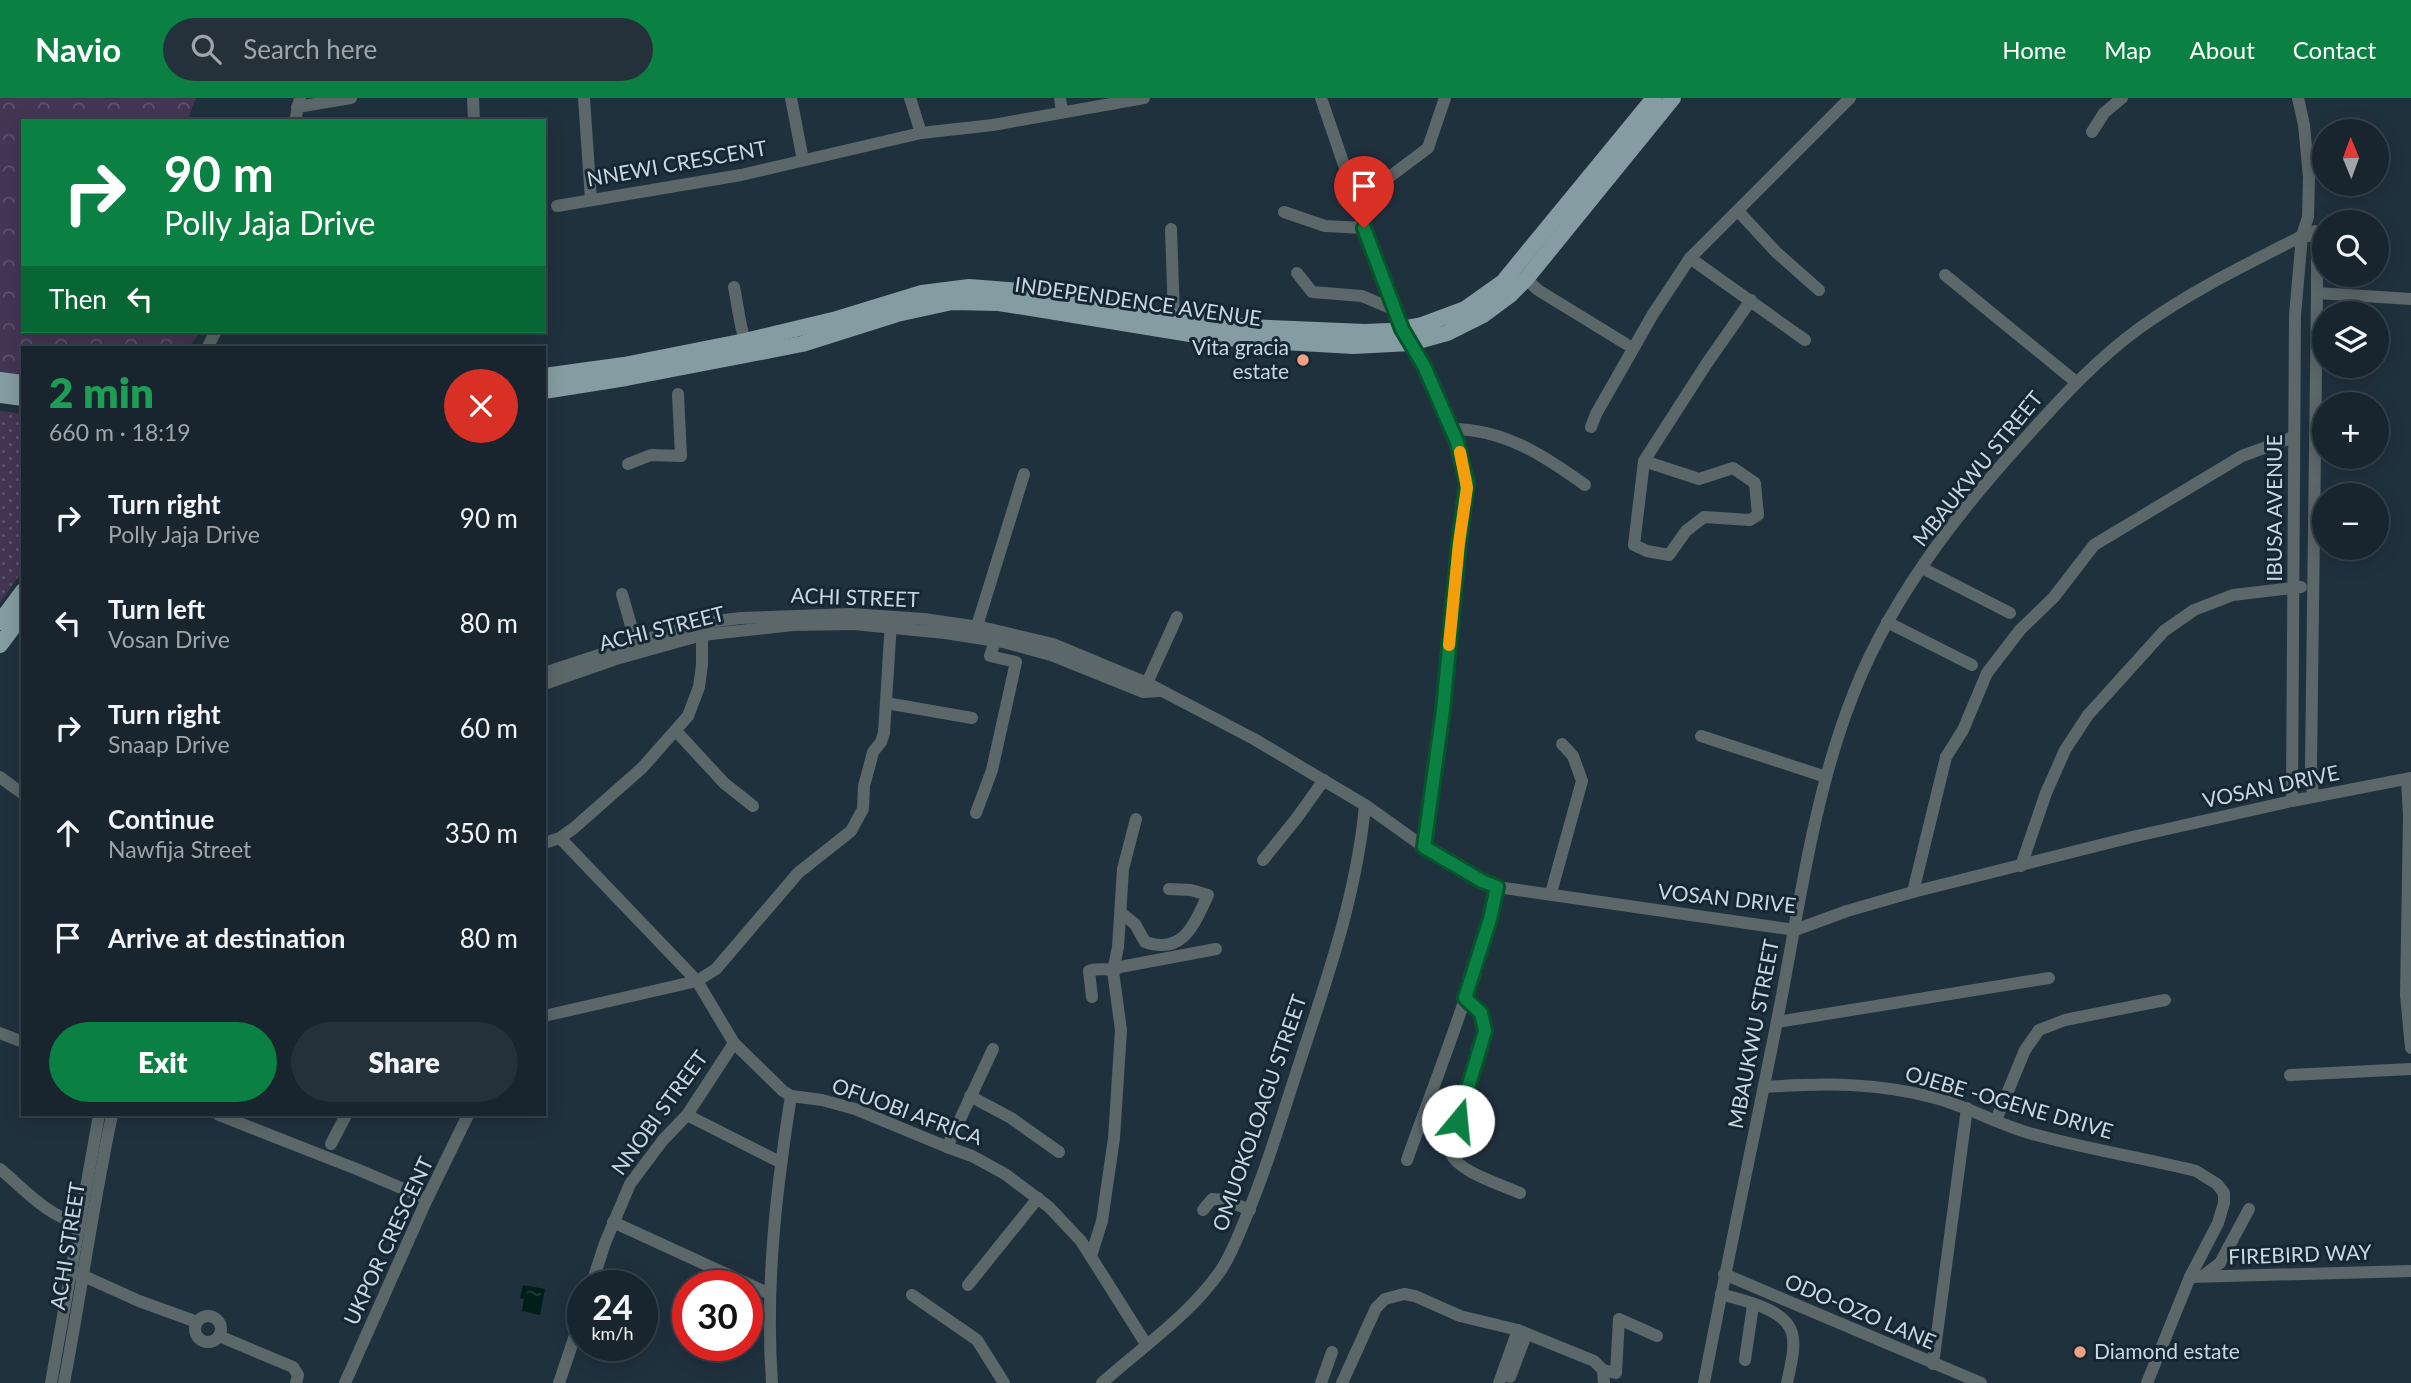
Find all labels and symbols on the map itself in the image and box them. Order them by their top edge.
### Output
north arrow [2312,119,2389,196]
street label: NNEWI CRESCENT [585,134,769,191]
pin [1334,156,1394,228]
street label: INDEPENDENCE AVENUE [1013,271,1263,330]
place label: Vita gracia estate [1192,334,1289,383]
marker: Vita gracia estate [1295,352,1311,368]
street label: MBAUKWU STREET [1907,385,2047,551]
street label: IBUSA AVENUE [2261,434,2286,582]
street label: ACHI STREET [790,582,920,611]
street label: ACHI STREET [596,600,728,655]
street label: VOSAN DRIVE [2200,759,2341,812]
street label: VOSAN DRIVE [1657,878,1797,917]
street label: MBAUKWU STREET [1722,936,1783,1130]
street label: OMUOKOLOAGU STREET [1206,990,1311,1234]
street label: NNOBI STREET [605,1045,713,1179]
street label: OJEBE -OGENE DRIVE [1903,1060,2116,1143]
street label: OFUOBI AFRICA [829,1072,987,1150]
position arrow [1421,1084,1495,1158]
street label: UKPOR CRESCENT [338,1152,438,1328]
street label: ACHI STREET [44,1180,89,1311]
street label: FIREBIRD WAY [2228,1238,2373,1268]
street label: ODO-OZO LANE [1781,1268,1940,1354]
speed limit sign: 30 [672,1270,763,1361]
place label: Diamond estate [2094,1338,2240,1363]
marker: Diamond estate [2072,1344,2088,1360]

